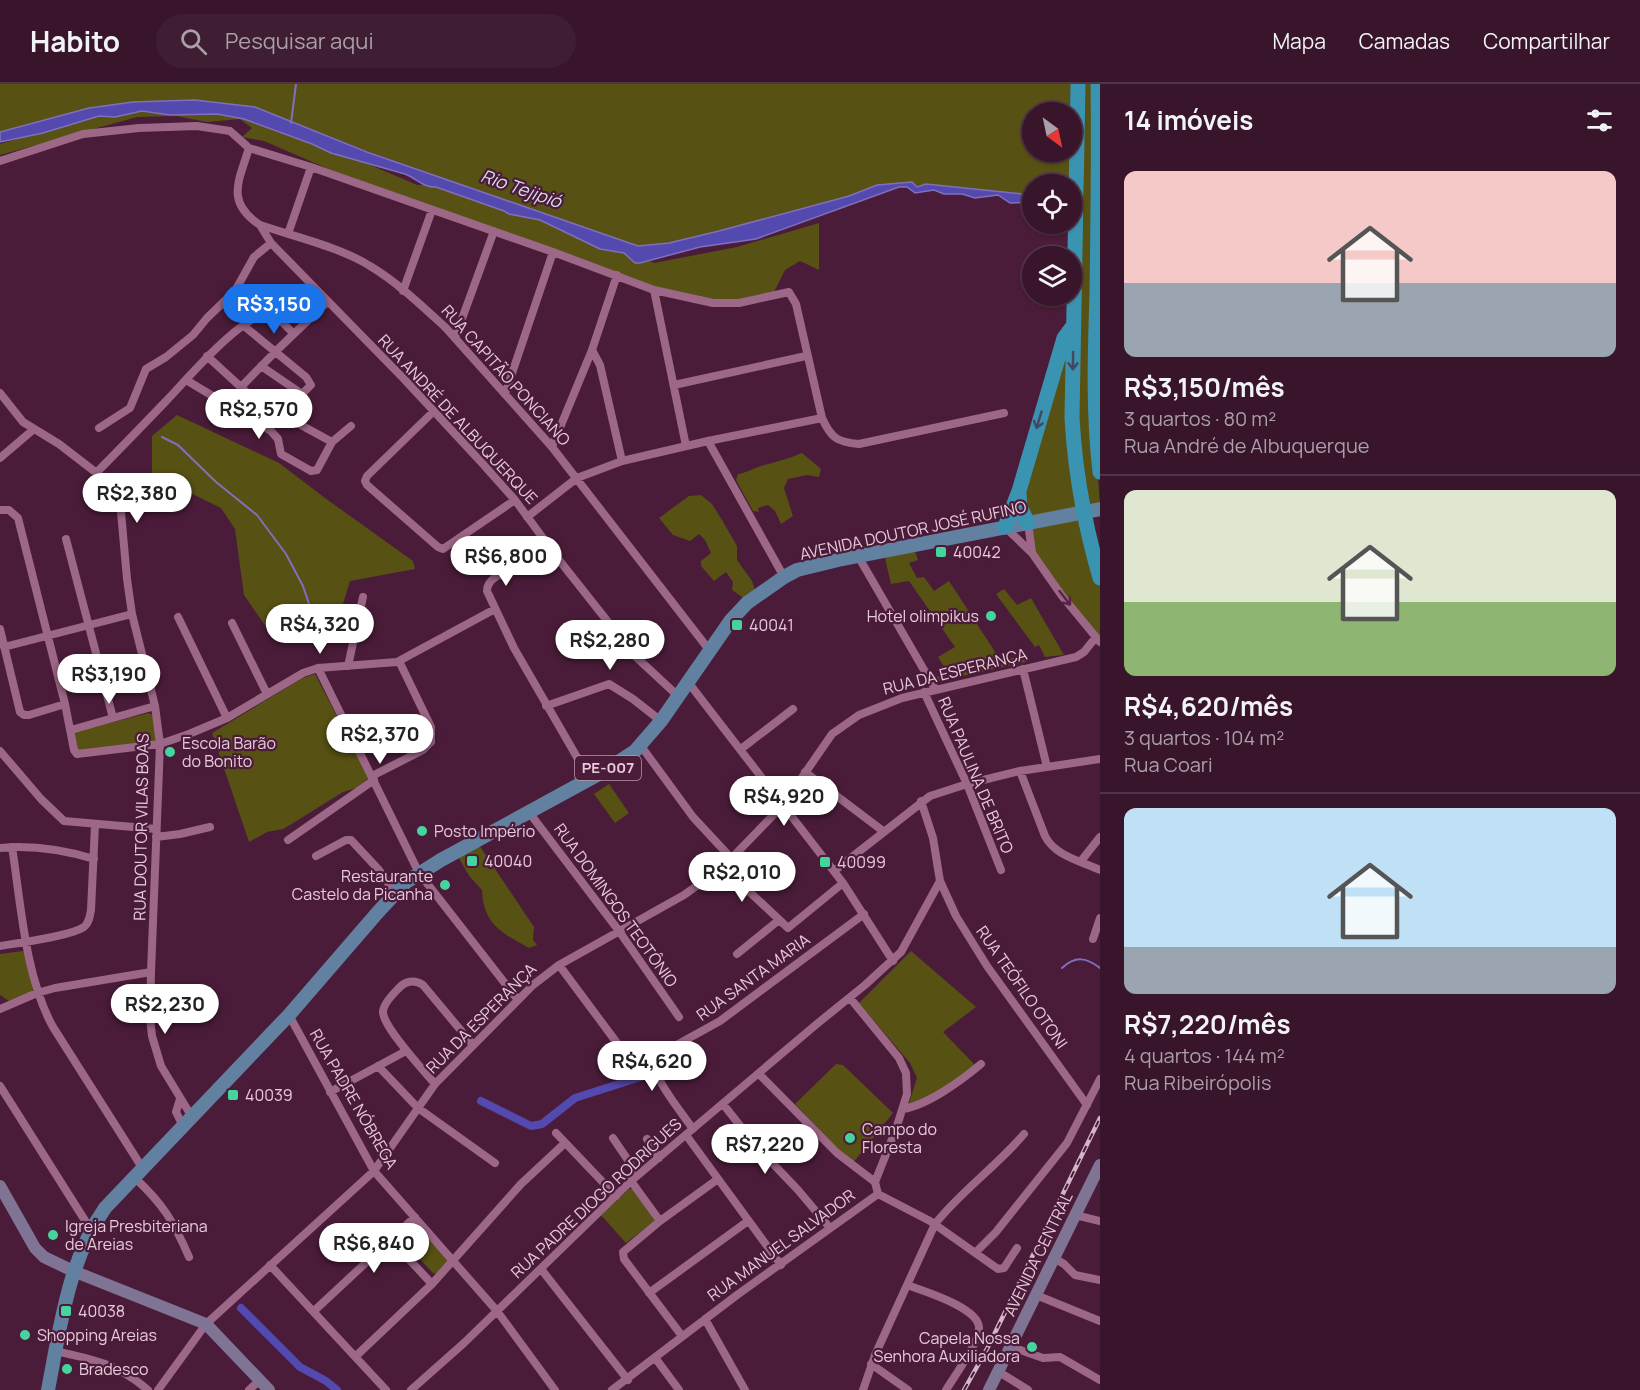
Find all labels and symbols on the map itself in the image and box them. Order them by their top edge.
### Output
north arrow [1022,102,1082,162]
water label: Rio Tejipió [478,163,566,213]
pin: R$3,150 [219,284,329,335]
street label: RUA CAPITÃO PONCIANO [437,300,576,451]
street label: RUA ANDRÉ DE ALBUQUERQUE [373,329,543,509]
one-way arrow [1067,351,1079,371]
pin: R$2,570 [204,389,314,440]
one-way arrow [1033,410,1044,429]
pin: R$2,380 [82,473,192,524]
street label: AVENIDA DOUTOR JOSÉ RUFINO [798,495,1029,565]
pin: R$6,800 [451,536,561,587]
place label: 40042 [953,541,1001,563]
marker: 40042 [934,545,948,559]
one-way arrow [1058,590,1071,606]
pin: R$4,320 [265,604,375,655]
place label: Hotel olimpikus [867,605,979,627]
marker: Hotel olimpikus [984,609,998,623]
place label: 40041 [749,614,794,636]
marker: 40041 [730,618,744,632]
pin: R$2,280 [555,620,665,671]
street label: RUA DA ESPERANÇA [881,642,1029,700]
pin: R$3,190 [54,654,164,705]
street label: RUA PAULINA DE BRITO [933,693,1019,857]
pin: R$2,370 [325,714,435,765]
place label: Escola Barão do Bonito [182,732,276,772]
street label: RUA DOUTOR VILAS BOAS [128,733,154,921]
marker: Escola Barão do Bonito [163,745,177,759]
road number: PE-007 [575,756,641,780]
pin: R$4,920 [729,776,839,827]
street label: RUA DOMINGOS TEOTÔNIO [549,819,683,992]
place label: Posto Império [434,820,535,842]
marker: Posto Império [415,824,429,838]
place label: 40040 [484,850,532,872]
place label: 40099 [837,851,886,873]
pin: R$2,010 [687,852,797,903]
marker: 40040 [465,854,479,868]
marker: 40099 [818,855,832,869]
place label: Restaurante Castelo da Picanha [292,865,433,905]
marker: Restaurante Castelo da Picanha [438,878,452,892]
street label: RUA TEÓFILO OTONI [971,921,1073,1053]
street label: RUA SANTA MARIA [692,928,814,1026]
street label: RUA DA ESPERANÇA [421,958,541,1078]
pin: R$2,230 [110,984,220,1035]
street label: RUA PADRE NÓBREGA [305,1025,403,1173]
pin: R$4,620 [597,1041,707,1092]
place label: 40039 [245,1084,293,1106]
marker: 40039 [226,1088,240,1102]
street label: RUA PADRE DIOGO RODRIGUES [506,1113,686,1283]
place label: Campo do Floresta [862,1118,937,1158]
pin: R$7,220 [710,1124,820,1175]
marker: Campo do Floresta [843,1131,857,1145]
street label: RUA MANUEL SALVADOR [703,1184,859,1306]
street label: AVENIDA CENTRAL [998,1188,1078,1320]
place label: Igreja Presbiteriana de Areias [65,1215,208,1255]
pin: R$6,840 [319,1223,429,1274]
marker: Igreja Presbiteriana de Areias [46,1228,60,1242]
place label: 40038 [78,1300,125,1322]
marker: 40038 [59,1304,73,1318]
place label: Shopping Areias [37,1324,157,1346]
place label: Capela Nossa Senhora Auxiliadora [874,1327,1020,1367]
marker: Shopping Areias [18,1328,32,1342]
marker: Capela Nossa Senhora Auxiliadora [1025,1340,1039,1354]
place label: Bradesco [79,1358,148,1380]
marker: Bradesco [60,1362,74,1376]

